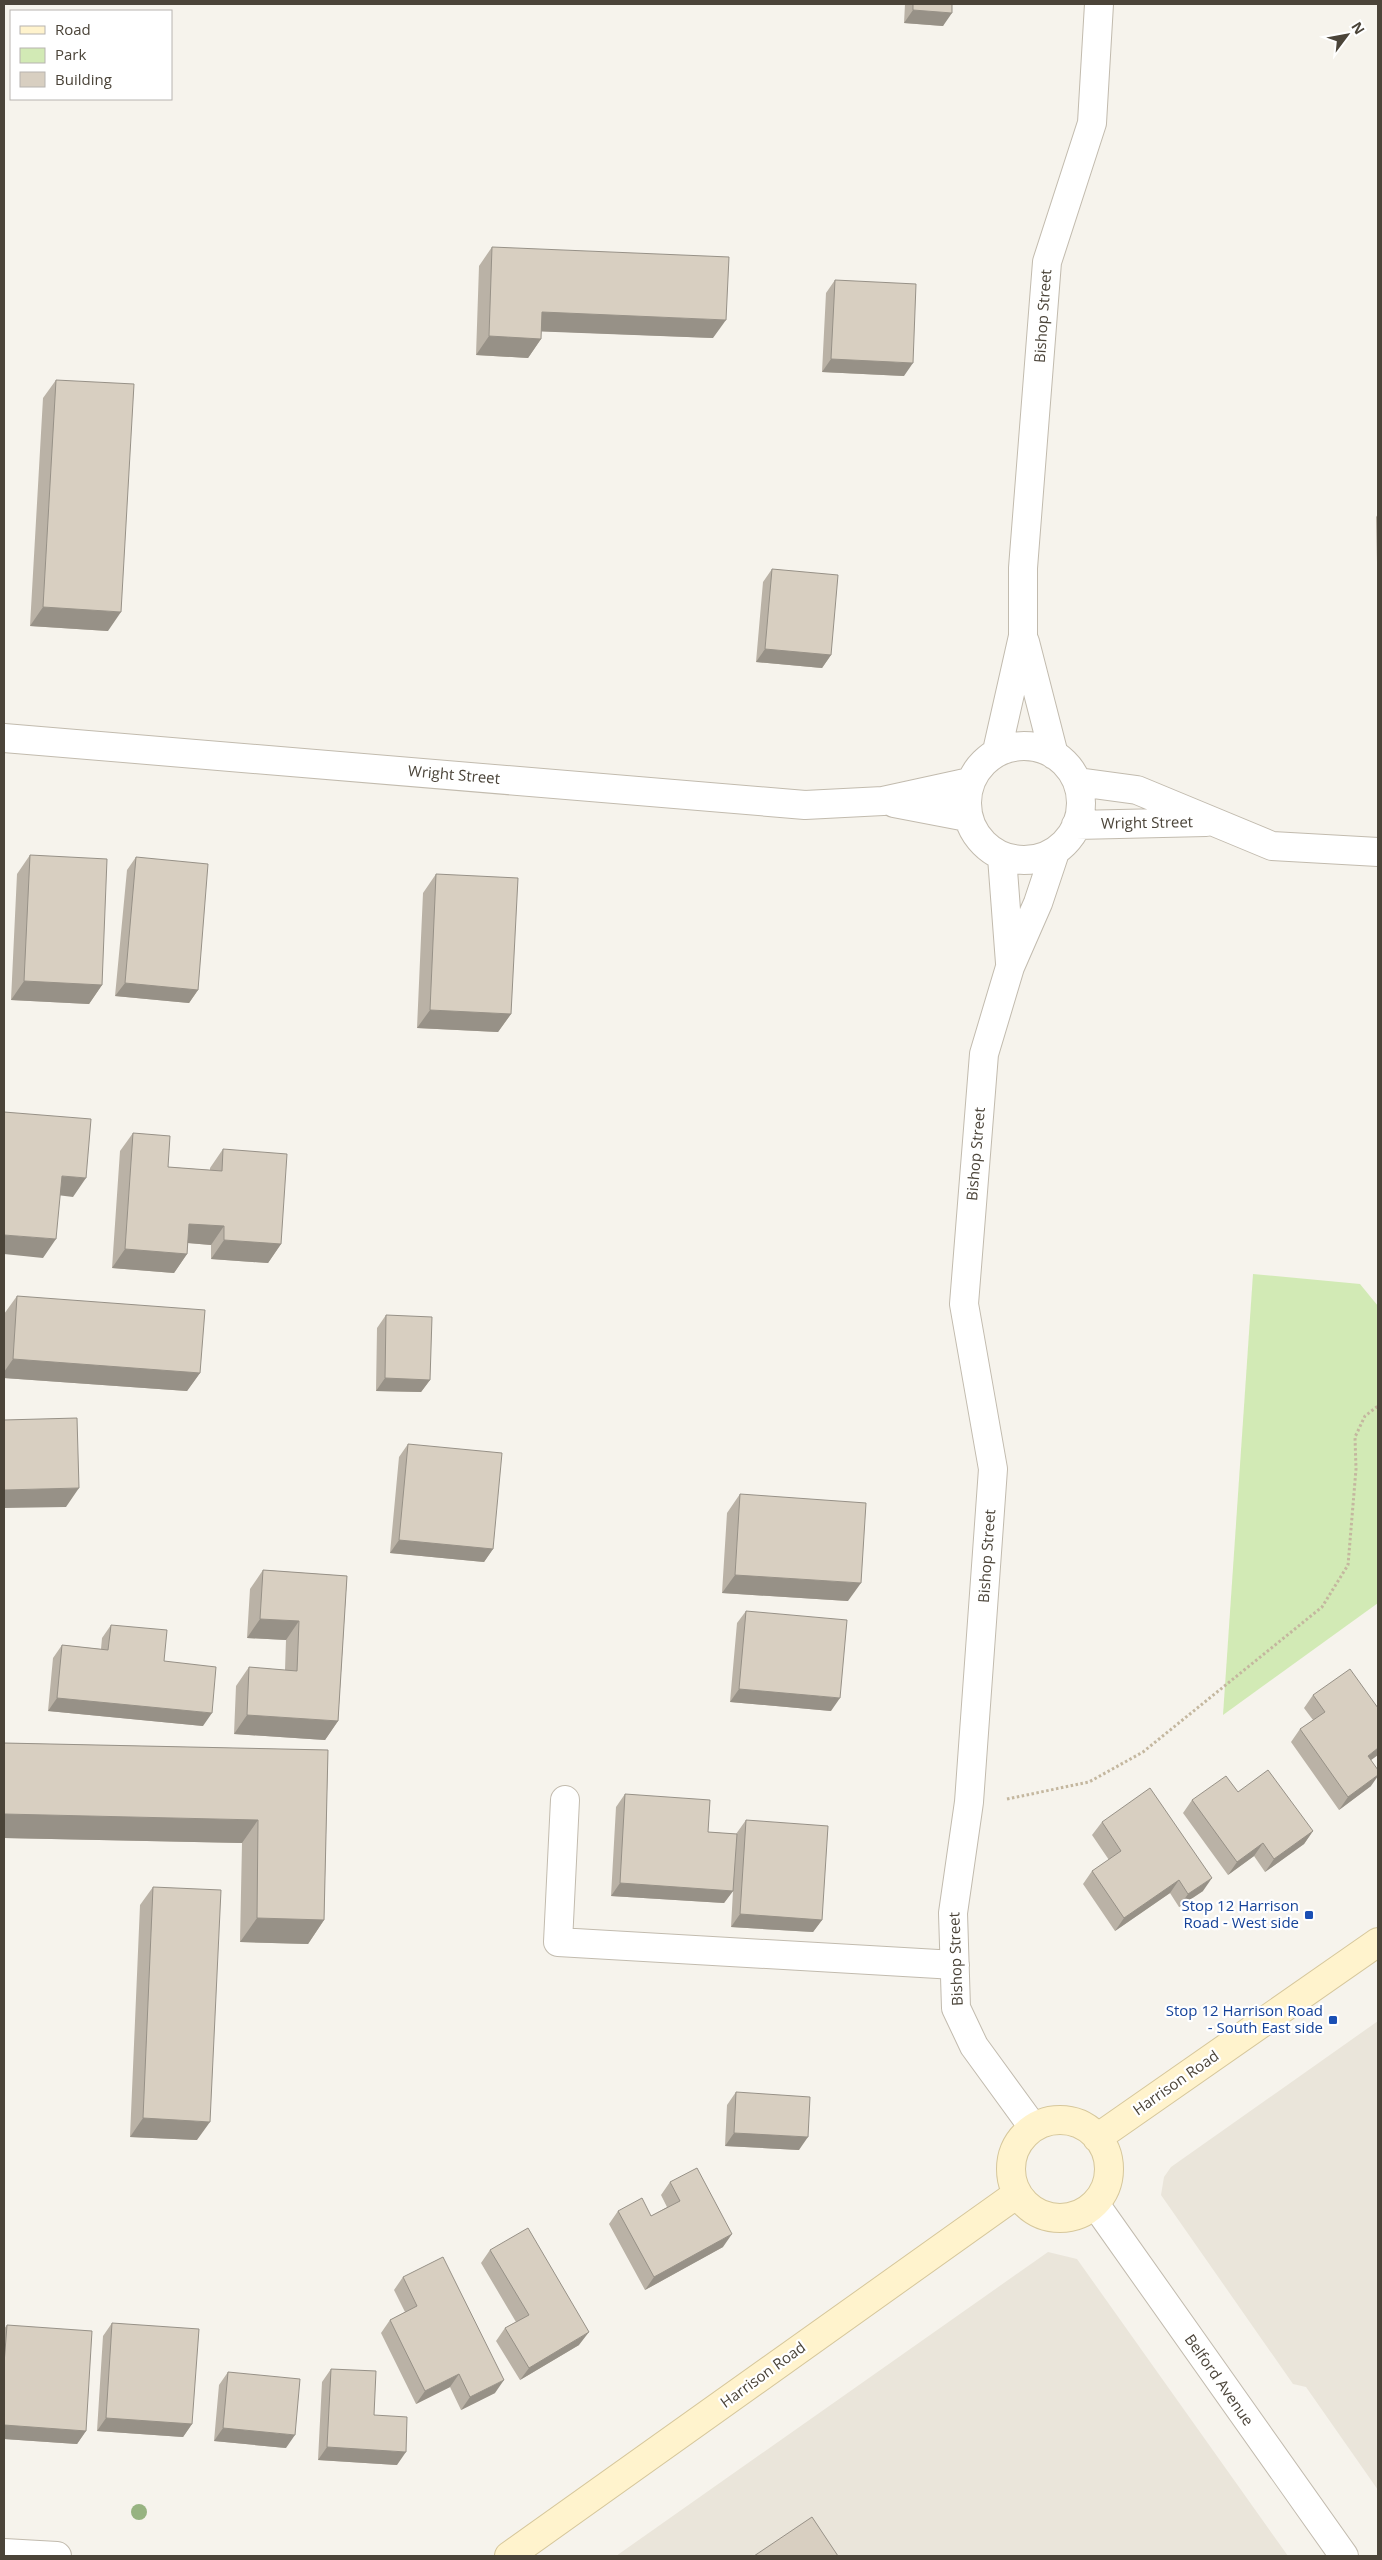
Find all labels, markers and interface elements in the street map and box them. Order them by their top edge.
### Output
legend [10,10,172,100]
north arrow [1322,10,1372,60]
text: N [1347,18,1370,38]
text: Road [55,19,91,39]
text: Park [55,44,86,64]
text: Building [55,69,112,89]
street label: Bishop Street [1029,268,1055,363]
street label: Wright Street [407,760,501,788]
street label: Wright Street [1101,811,1193,833]
street label: Bishop Street [961,1106,989,1202]
street label: Bishop Street [973,1508,999,1603]
place label: Stop 12 Harrison Road - West side [1181,1895,1299,1932]
marker: Stop 12 Harrison Road - West side [1303,1909,1315,1921]
street label: Bishop Street [943,1912,967,2006]
place label: Stop 12 Harrison Road - South East side [1166,2000,1323,2037]
marker: Stop 12 Harrison Road - South East side [1327,2014,1339,2026]
street label: Harrison Road [1129,2045,1222,2119]
street label: Belford Avenue [1181,2330,1259,2429]
street label: Harrison Road [716,2337,809,2412]

